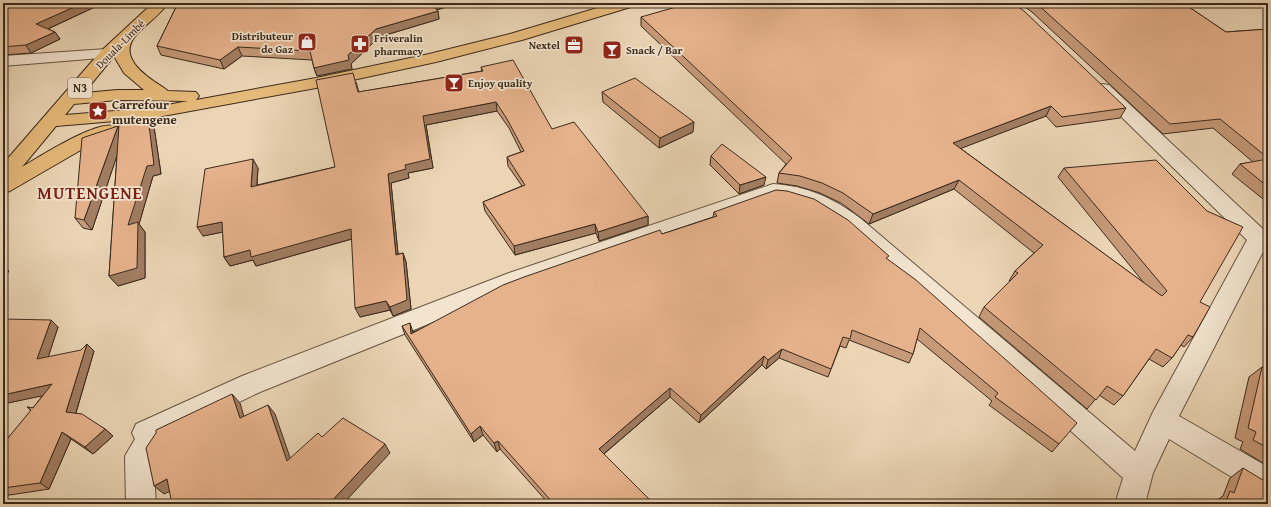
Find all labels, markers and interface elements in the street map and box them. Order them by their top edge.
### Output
street label: Douala-Limbé [92,16,148,72]
place label: Distributeur de Gaz [232,28,293,57]
place label: Friveralin pharmacy [374,30,424,59]
shop icon: Distributeur de Gaz [296,31,318,53]
pharmacy icon: Friveralin pharmacy [349,33,371,55]
office icon: Nextel [563,34,585,56]
place label: Nextel [529,37,561,53]
bar icon: Snack / Bar [601,39,623,61]
place label: Snack / Bar [626,42,683,58]
bar icon: Enjoy quality [443,72,465,94]
place label: Enjoy quality [468,75,533,91]
road number: N3 [68,78,92,98]
place label: Carrefour mutengene [112,95,177,129]
place icon: Carrefour mutengene [87,100,109,122]
district label: MUTENGENE [37,180,143,205]

